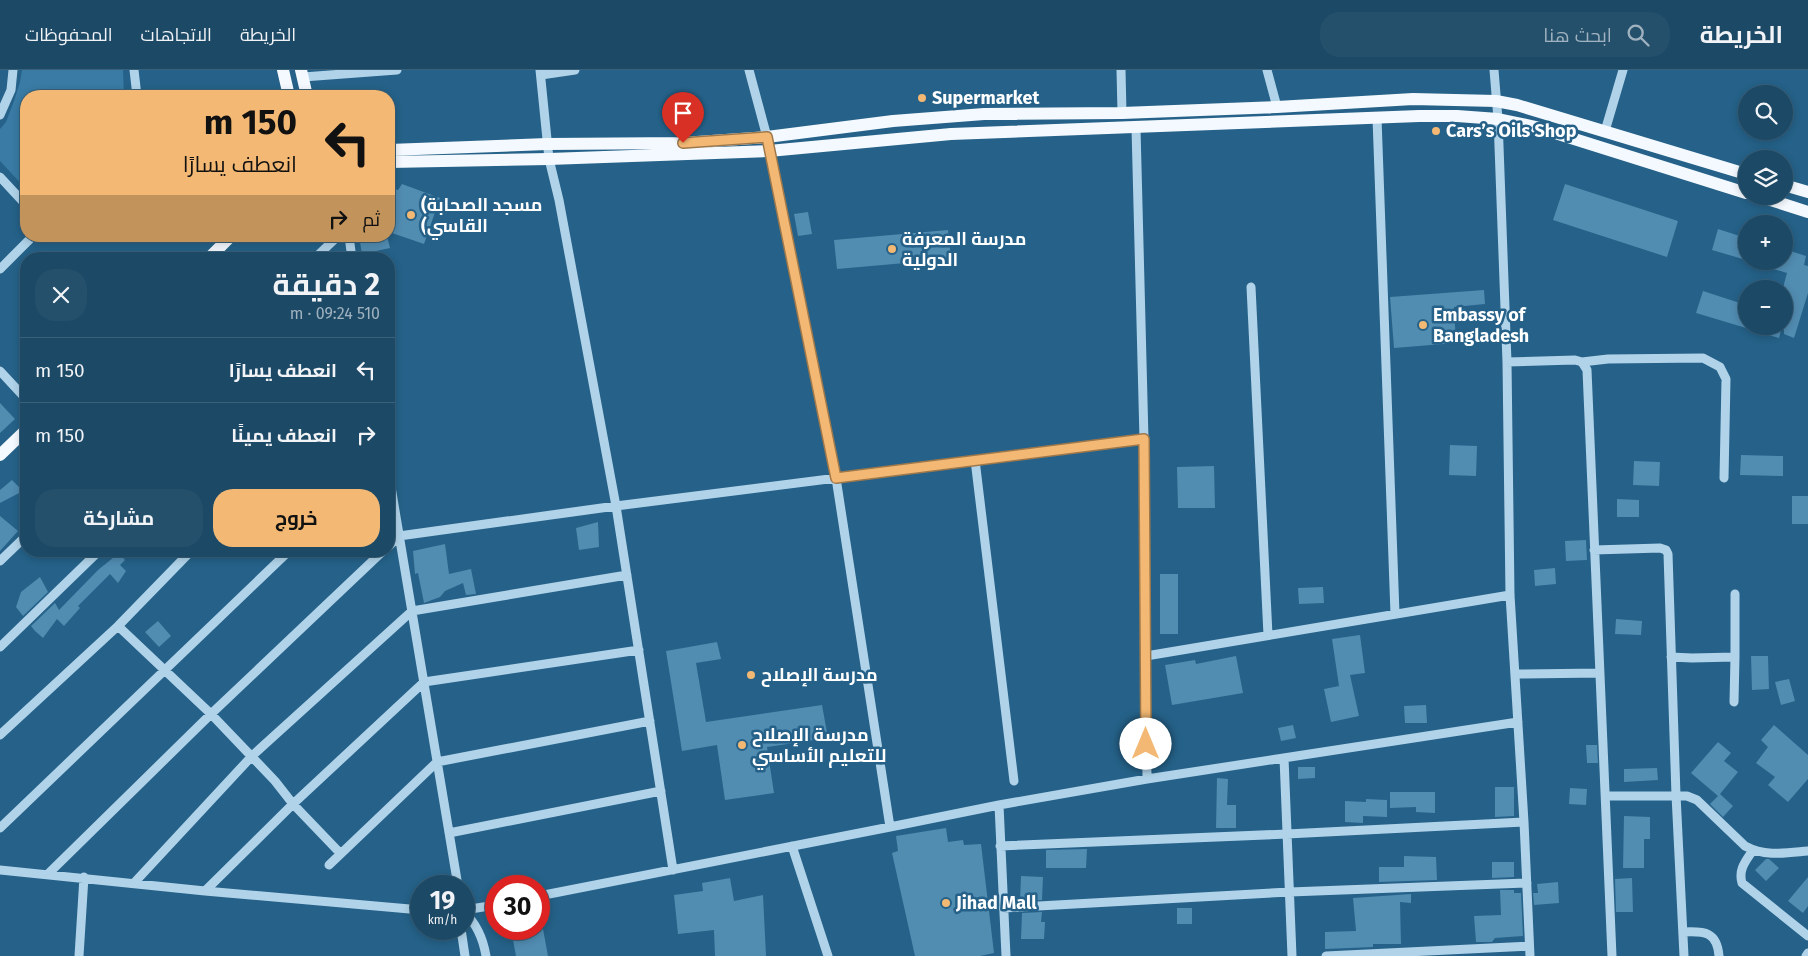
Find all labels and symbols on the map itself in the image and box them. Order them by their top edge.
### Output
place label: Supermarket [932,87,1040,109]
pin [662,92,704,143]
marker: Supermarket [916,92,928,104]
place label: Cars’s Oils Shop [1446,120,1577,142]
marker: Cars’s Oils Shop [1430,125,1442,137]
place label: (مسجد الصحابة (القاسي [421,194,542,240]
marker: (مسجد الصحابة (القاسي [405,209,417,221]
place label: مدرسة المعرفة الدولية [902,228,1026,271]
marker: مدرسة المعرفة الدولية [886,243,898,255]
place label: Embassy of Bangladesh [1433,304,1529,347]
marker: Embassy of Bangladesh [1417,319,1429,331]
place label: مدرسة الإصلاح [761,664,878,687]
marker: مدرسة الإصلاح [745,669,757,681]
position arrow [1119,717,1171,769]
place label: مدرسة الإصلاح للتعليم الأساسي [752,724,886,770]
marker: مدرسة الإصلاح للتعليم الأساسي [736,739,748,751]
speed limit sign: 30 [485,875,550,940]
place label: Jihad Mall [955,892,1037,914]
marker: Jihad Mall [940,897,952,909]

